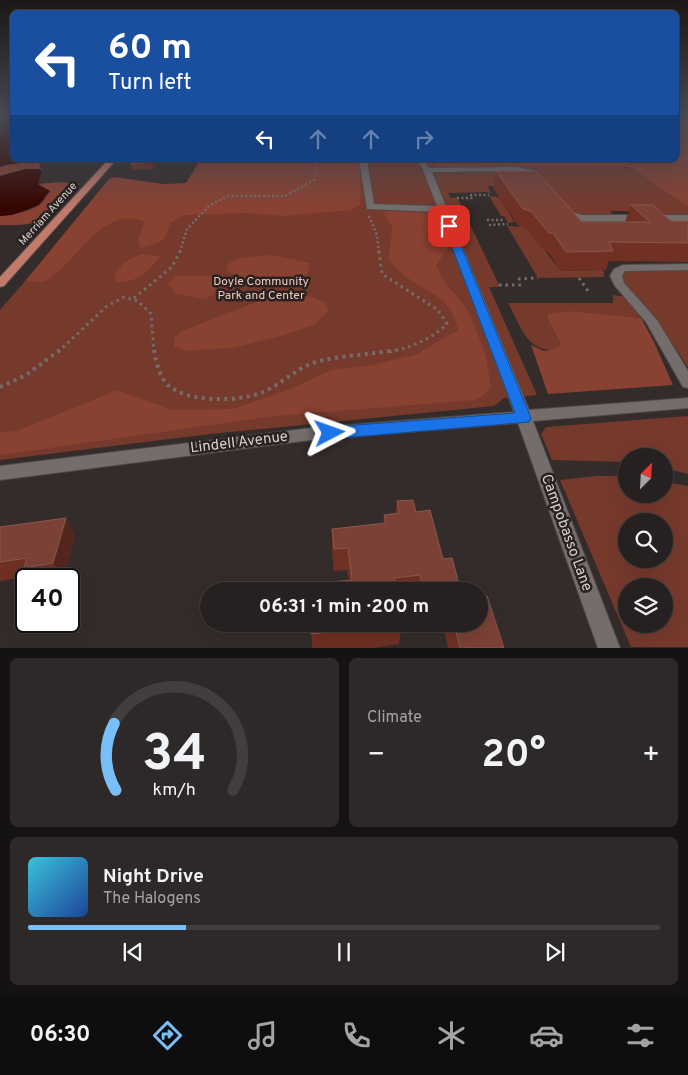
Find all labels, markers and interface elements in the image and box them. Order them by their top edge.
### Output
text: 60 m [108,27,192,71]
icon: left [25,30,90,95]
text: Turn left [108,70,191,97]
icon: left [251,125,279,153]
icon: ahead [304,125,332,153]
icon: ahead [357,125,385,153]
icon: right [410,125,438,153]
street label: Merriam Avenue [16,179,80,249]
pin [428,205,470,247]
icon: arrive [435,212,463,240]
park label: Doyle Community Park and Center [213,274,309,304]
position arrow [303,406,355,458]
street label: Lindell Avenue [189,428,289,458]
north arrow [618,448,672,502]
map controls [618,448,673,633]
street label: Campobasso Lane [536,472,596,594]
button: search [618,513,673,568]
speed limit sign: 40 [15,568,80,633]
button: layers [618,578,673,633]
text: 06:31 · 1 min · 200 m [259,595,429,619]
text: Climate [367,708,422,728]
text: 34 [142,723,207,789]
text: 20° [481,732,546,781]
text: − [367,738,385,774]
text: + [642,738,660,774]
text: km/h [153,779,196,802]
text: Night Drive [103,865,204,889]
text: The Halogens [103,889,201,909]
icon: previous [119,938,147,966]
icon: pause [330,938,358,966]
icon: next [541,938,569,966]
icon: directions [150,1018,185,1053]
icon: music [245,1018,280,1053]
icon: phone [339,1018,374,1053]
icon: climate [434,1018,469,1053]
icon: car [529,1018,564,1053]
icon: filters [623,1018,658,1053]
text: 06:30 [30,1022,90,1049]

